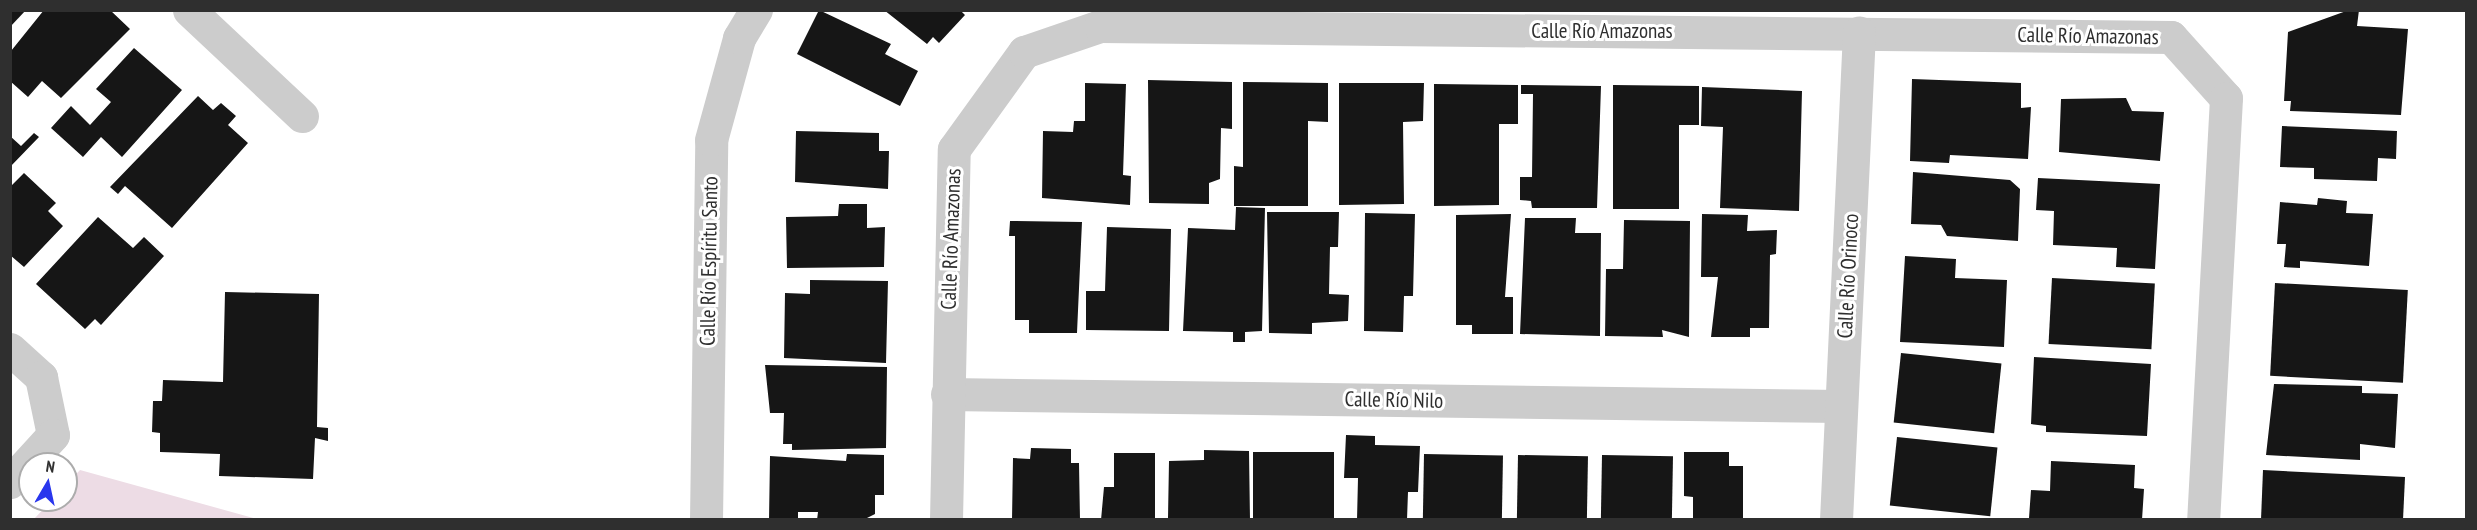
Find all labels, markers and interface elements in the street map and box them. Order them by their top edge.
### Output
street label: Calle Río Amazonas [1531,18,1673,44]
street label: Calle Río Amazonas [2017,22,2159,50]
street label: Calle Río Amazonas [936,168,966,310]
street label: Calle Río Espíritu Santo [695,176,723,346]
street label: Calle Río Orinoco [1832,213,1864,339]
street label: Calle Río Nilo [1344,387,1444,413]
north arrow [18,452,78,512]
text: N [45,456,56,477]

